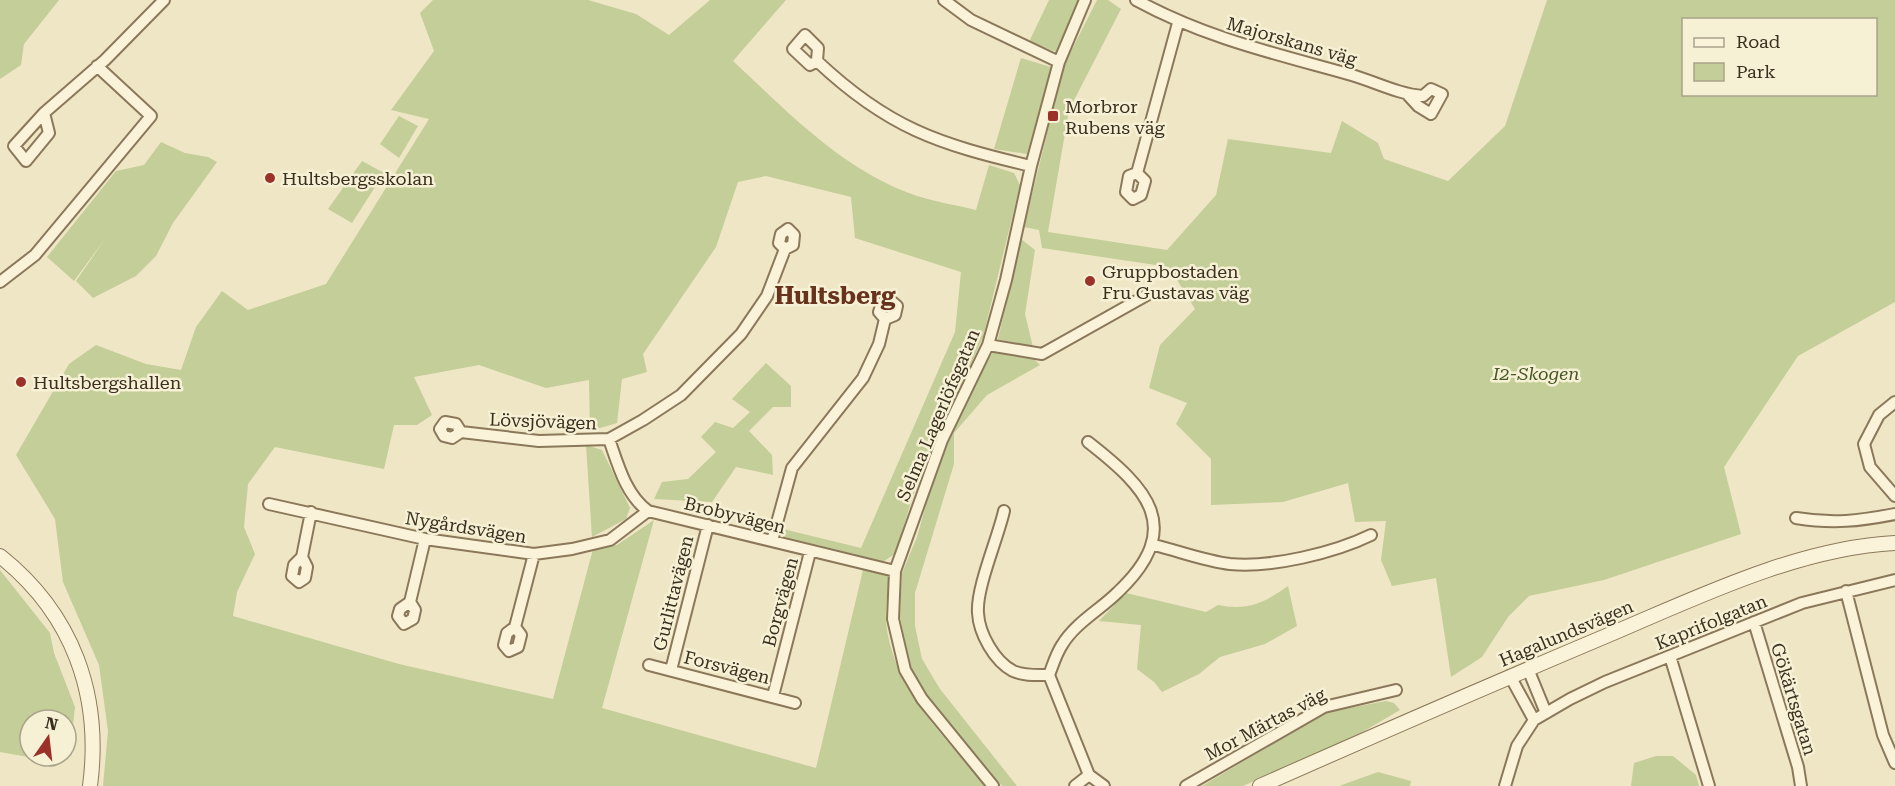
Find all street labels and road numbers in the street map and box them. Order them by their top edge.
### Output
street label: Majorskans väg [1225,12,1360,70]
street label: Selma Lagerlöfsgatan [892,325,984,504]
street label: Lövsjövägen [489,409,598,433]
street label: Brobyvägen [682,492,788,538]
street label: Nygårdsvägen [404,507,529,547]
street label: Gurlittavägen [649,533,698,653]
street label: Borgvägen [758,555,802,649]
street label: Kaprifolgatan [1652,590,1770,654]
street label: Hagalundsvägen [1496,595,1637,671]
street label: Gökärtsgatan [1767,640,1821,758]
street label: Forsvägen [682,646,773,688]
street label: Mor Märtas väg [1201,683,1330,765]

